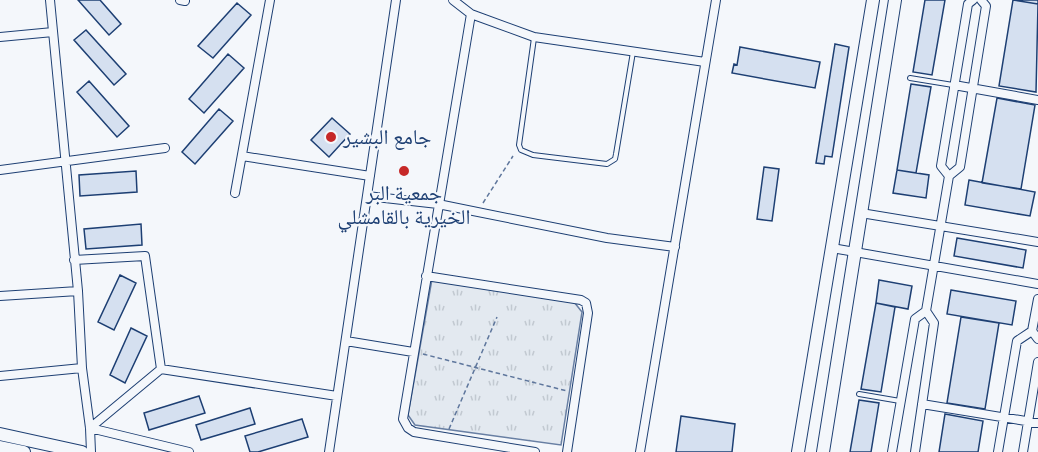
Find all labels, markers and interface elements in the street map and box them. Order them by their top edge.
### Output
place label: جامع البشير [342,124,431,150]
marker: جامع البشير [324,130,338,144]
marker: جمعية البر الخيرية بالقامشلي [397,164,411,178]
place label: جمعية البر الخيرية بالقامشلي [338,180,470,233]

